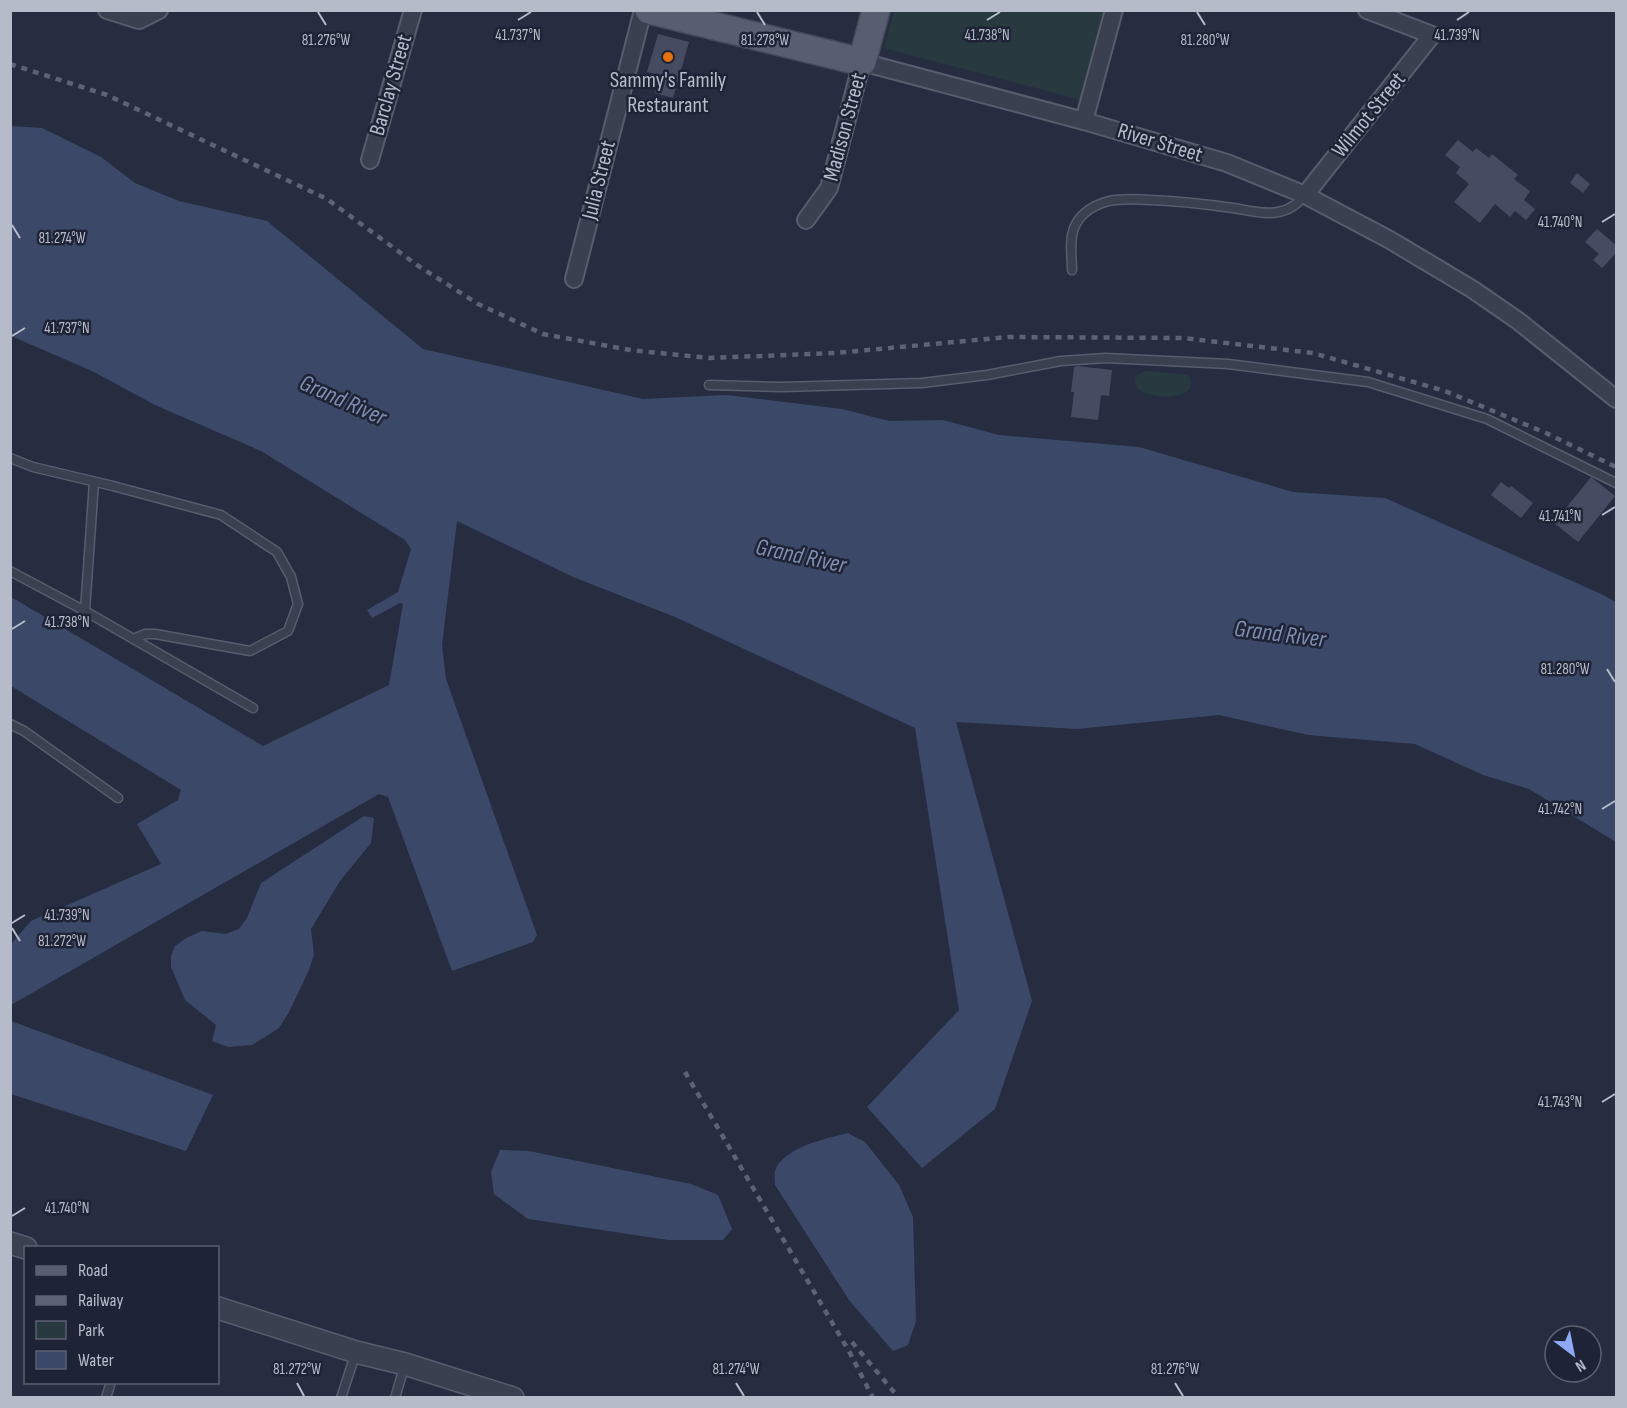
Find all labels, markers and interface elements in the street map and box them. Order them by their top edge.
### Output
text: 41.737°N [495,26,541,45]
text: 41.738°N [964,26,1010,45]
text: 41.739°N [1434,26,1480,45]
text: 81.276°W [302,31,351,50]
street label: Barclay Street [364,31,418,139]
text: 81.278°W [741,31,789,50]
text: 81.280°W [1180,31,1230,50]
marker: Sammy's Family Restaurant [661,50,675,64]
street label: Wilmot Street [1326,66,1412,163]
place label: Sammy's Family Restaurant [610,67,727,119]
street label: Madison Street [818,70,873,184]
street label: River Street [1114,117,1206,169]
street label: Julia Street [576,137,622,223]
text: 41.740°N [1538,213,1582,232]
text: 81.274°W [39,229,86,248]
text: 41.737°N [44,319,90,338]
water label: Grand River [295,368,392,432]
text: 41.741°N [1539,507,1581,526]
water label: Grand River [753,532,850,580]
text: 41.738°N [44,613,90,632]
water label: Grand River [1233,614,1329,654]
text: 81.280°W [1540,660,1590,679]
text: 41.742°N [1538,800,1582,819]
text: 41.739°N [44,906,90,925]
text: 81.272°W [38,932,86,951]
text: 41.743°N [1538,1093,1582,1112]
text: 41.740°N [45,1199,89,1218]
legend [24,1246,219,1384]
text: Road [78,1260,108,1281]
text: Railway [78,1290,123,1311]
text: Park [78,1320,104,1341]
north arrow [1543,1324,1603,1384]
text: Water [78,1350,114,1371]
text: N [1571,1355,1589,1376]
text: 81.272°W [273,1360,321,1379]
text: 81.274°W [713,1360,760,1379]
text: 81.276°W [1151,1360,1200,1379]

